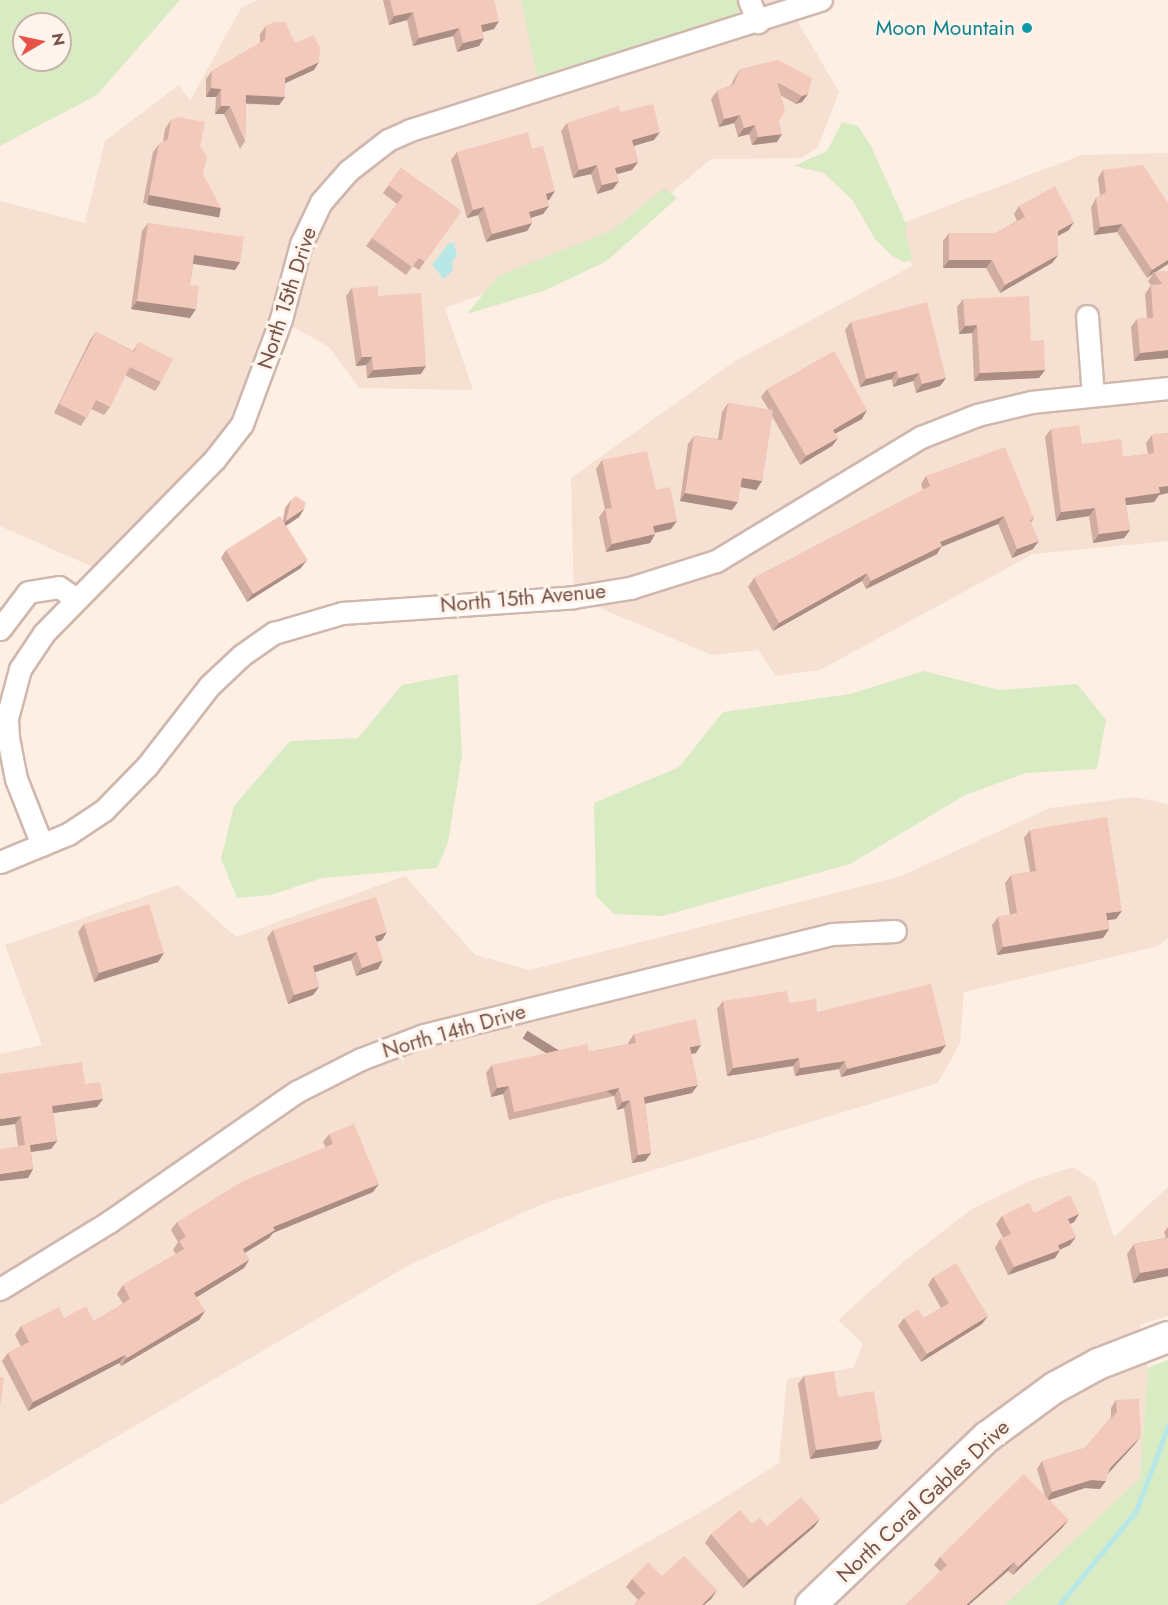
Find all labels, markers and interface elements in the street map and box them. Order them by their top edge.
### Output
north arrow [12,12,72,72]
place label: Moon Mountain [876,15,1015,41]
marker: Moon Mountain [1020,21,1034,35]
text: N [46,31,71,47]
street label: North 15th Drive [252,224,322,372]
street label: North 15th Avenue [439,578,607,618]
street label: North 14th Drive [379,998,529,1064]
street label: North Coral Gables Drive [831,1414,1015,1588]

